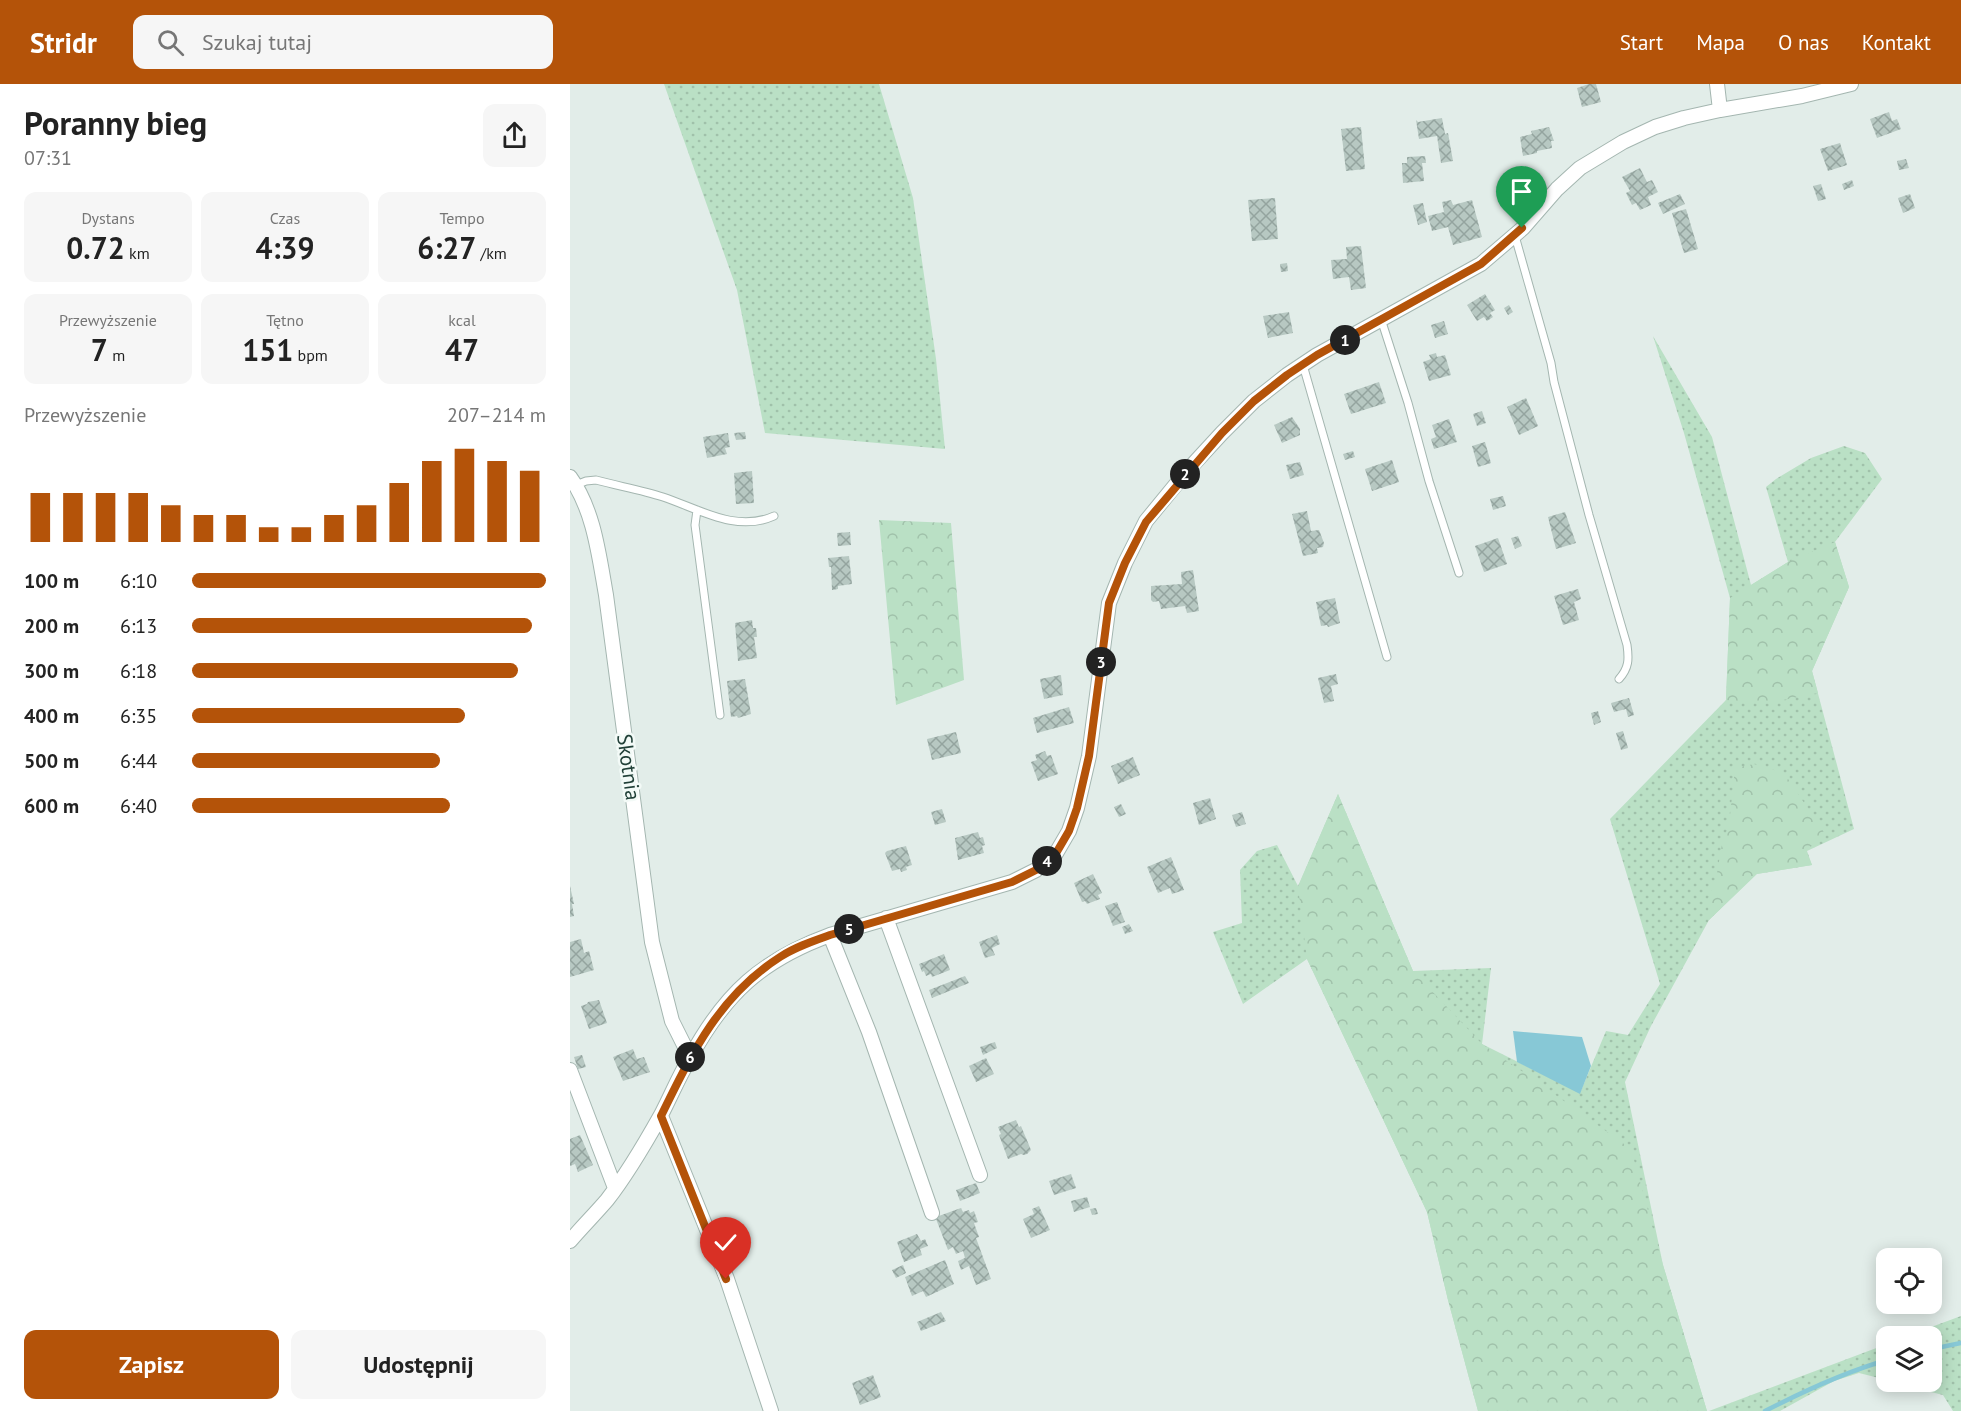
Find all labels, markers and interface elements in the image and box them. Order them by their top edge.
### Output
search box [133,15,553,69]
text: Stridr [30,24,97,61]
icon: search [154,26,187,59]
text: Szukaj tutaj [202,28,312,56]
text: Start [1620,29,1663,56]
text: Mapa [1696,29,1745,56]
text: O nas [1778,29,1829,56]
text: Kontakt [1862,29,1931,56]
text: Poranny bieg [24,101,207,144]
button: share [483,104,546,167]
text: 07:31 [24,145,72,171]
pin [1496,166,1547,228]
icon: arrive [1505,175,1538,208]
text: Dystans [81,208,135,228]
text: Czas [270,208,300,228]
text: Tempo [439,208,485,228]
text: 0.72 [66,228,125,267]
text: 4:39 [255,228,315,267]
text: 6:27 [417,228,476,267]
text: km [125,243,150,263]
text: /km [476,243,507,263]
text: Przewyższenie [59,310,157,330]
text: Tętno [266,310,304,330]
text: kcal [448,310,476,330]
pin: 1 [1330,325,1360,355]
text: 7 [91,330,108,369]
text: 151 [242,330,293,369]
text: 47 [445,330,479,369]
text: 1 [1340,330,1350,350]
text: m [108,345,125,365]
text: bpm [293,345,328,365]
text: Przewyższenie [24,402,146,428]
text: 207–214 m [447,402,546,428]
pin: 2 [1170,459,1200,489]
text: 2 [1180,464,1190,484]
text: 100 m [24,568,79,594]
text: 6:10 [120,568,157,594]
text: 200 m [24,613,79,639]
text: 6:13 [120,613,157,639]
pin: 3 [1086,647,1116,677]
text: 3 [1096,652,1106,672]
text: 300 m [24,658,79,684]
text: 6:18 [120,658,157,684]
text: 400 m [24,703,79,729]
text: 6:35 [120,703,157,729]
street label: Skotnia [611,732,647,802]
text: 500 m [24,748,79,774]
text: 6:44 [120,748,157,774]
text: 600 m [24,793,79,819]
text: 6:40 [120,793,157,819]
pin: 4 [1032,846,1062,876]
text: 4 [1042,851,1052,871]
pin: 5 [834,914,864,944]
text: 5 [844,919,854,939]
pin: 6 [675,1042,705,1072]
text: 6 [685,1047,695,1067]
pin [700,1217,751,1279]
icon: check [709,1226,742,1259]
map controls [1876,1248,1942,1392]
button: locate [1876,1248,1942,1314]
button: layers [1876,1326,1942,1392]
button: Zapisz [24,1330,279,1399]
button: Udostępnij [291,1330,546,1399]

